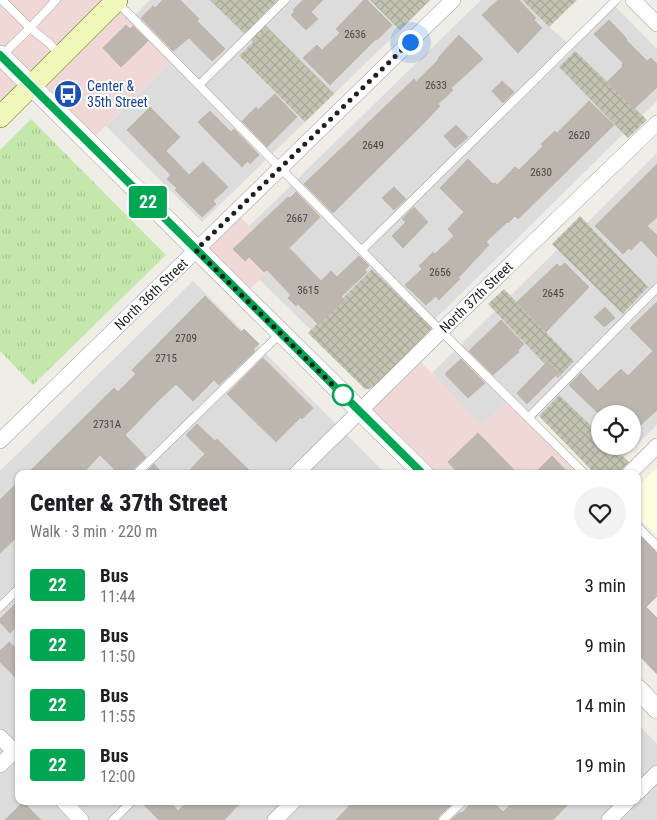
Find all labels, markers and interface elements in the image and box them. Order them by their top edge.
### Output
house number: 2636 [344,28,366,41]
your location [398,30,423,55]
place label: Center & 35th Street [87,78,148,110]
bus stop icon: Center & 35th Street [53,79,83,109]
house number: 2633 [425,79,447,92]
house number: 2620 [568,129,590,142]
house number: 2649 [362,139,384,152]
house number: 2630 [530,166,552,179]
line badge: 22 [126,186,170,218]
text: 22 [139,191,157,212]
house number: 2667 [286,212,308,225]
street label: North 36th Street [111,255,191,333]
street label: North 37th Street [436,258,516,336]
house number: 2656 [429,266,451,279]
house number: 3615 [297,284,319,297]
house number: 2645 [542,287,564,300]
house number: 2709 [175,332,197,345]
house number: 2715 [155,352,177,365]
unlabelled marker [332,384,354,406]
map controls [591,405,641,455]
button: locate [591,405,641,455]
house number: 2731A [93,418,122,431]
button: heart [574,487,626,539]
text: Center & 37th Street [30,489,227,517]
text: Walk · 3 min · 220 m [30,522,157,541]
text: Bus [100,564,129,587]
text: 22 [48,574,67,595]
text: 3 min [584,574,626,597]
text: 11:44 [100,587,135,606]
text: Bus [100,624,129,647]
text: 22 [48,634,67,655]
text: 9 min [584,634,626,657]
text: 11:50 [100,647,135,666]
text: Bus [100,684,129,707]
text: 22 [48,694,67,715]
text: 14 min [575,694,626,717]
text: 11:55 [100,707,135,726]
text: Bus [100,744,129,767]
text: 22 [48,754,67,775]
text: 19 min [575,754,626,777]
text: 12:00 [100,767,135,786]

